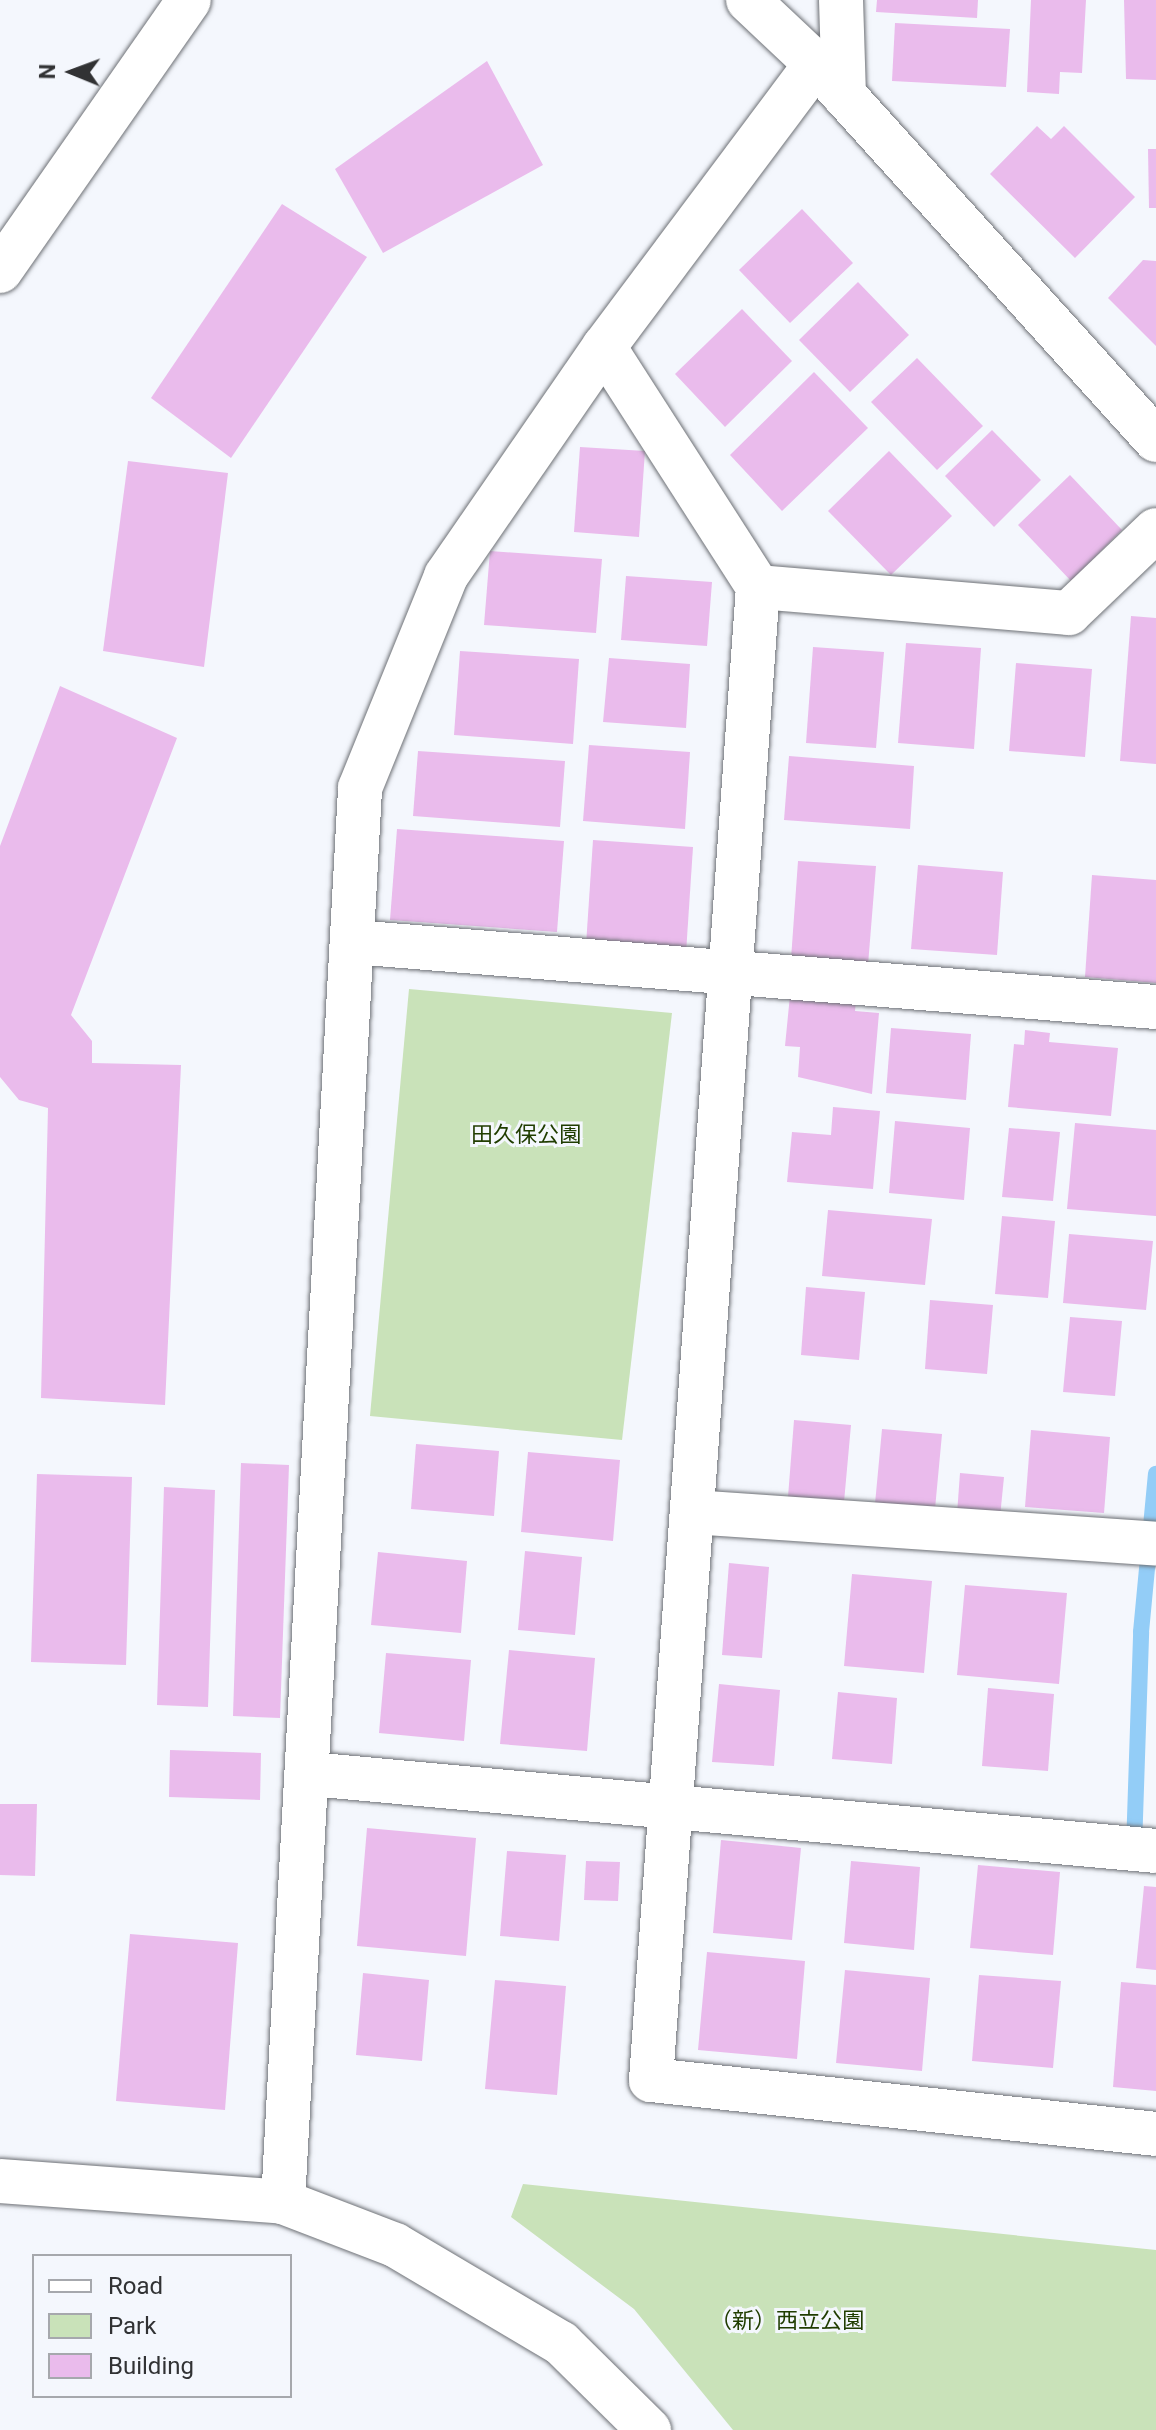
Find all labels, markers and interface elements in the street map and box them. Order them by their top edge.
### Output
north arrow [32,32,112,112]
text: N [35,64,60,80]
park label: 田久保公園 [471,1122,581,1148]
legend [32,2254,292,2398]
text: Road [108,2272,163,2300]
park label: （新）西立公園 [710,2308,864,2334]
text: Park [108,2312,156,2340]
text: Building [108,2352,194,2380]

